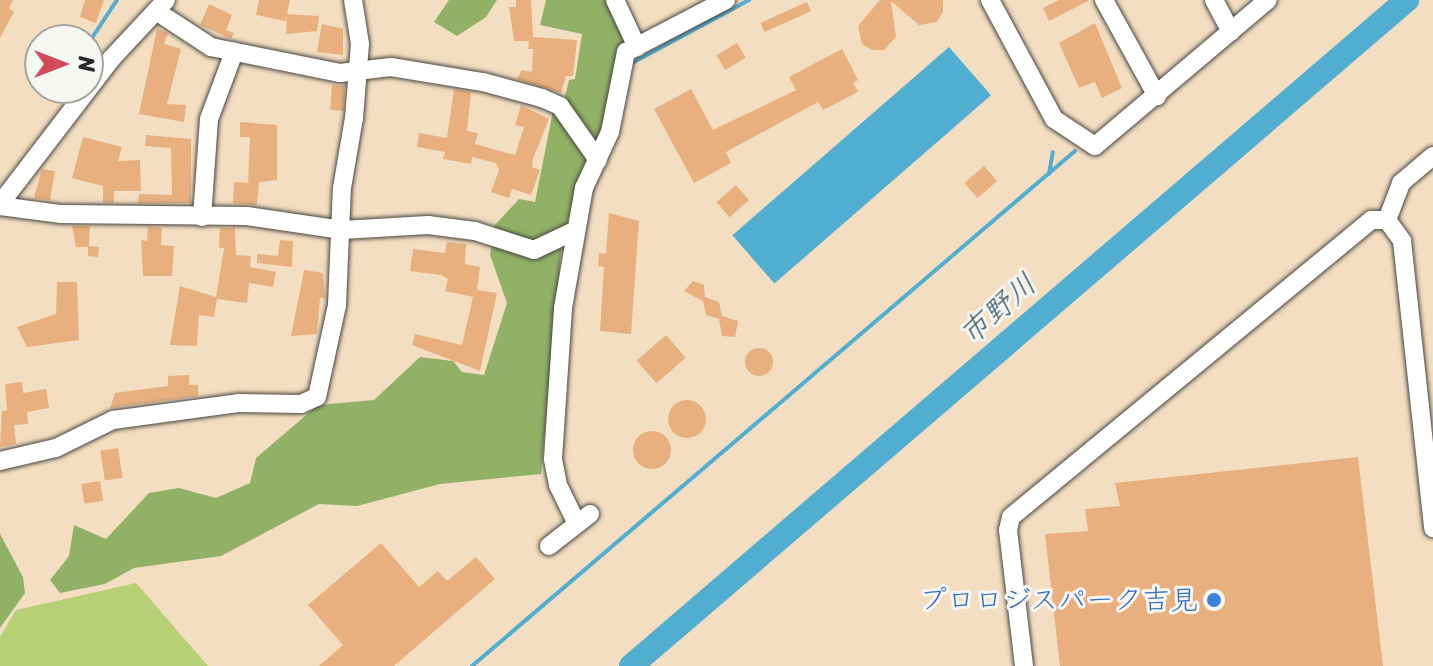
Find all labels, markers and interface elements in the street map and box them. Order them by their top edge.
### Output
north arrow [24,24,104,104]
text: N [67,56,106,72]
water label: 市野川 [952,266,1044,352]
place label: プロロジスパーク吉見 [918,583,1198,617]
marker: プロロジスパーク吉見 [1205,591,1223,609]

